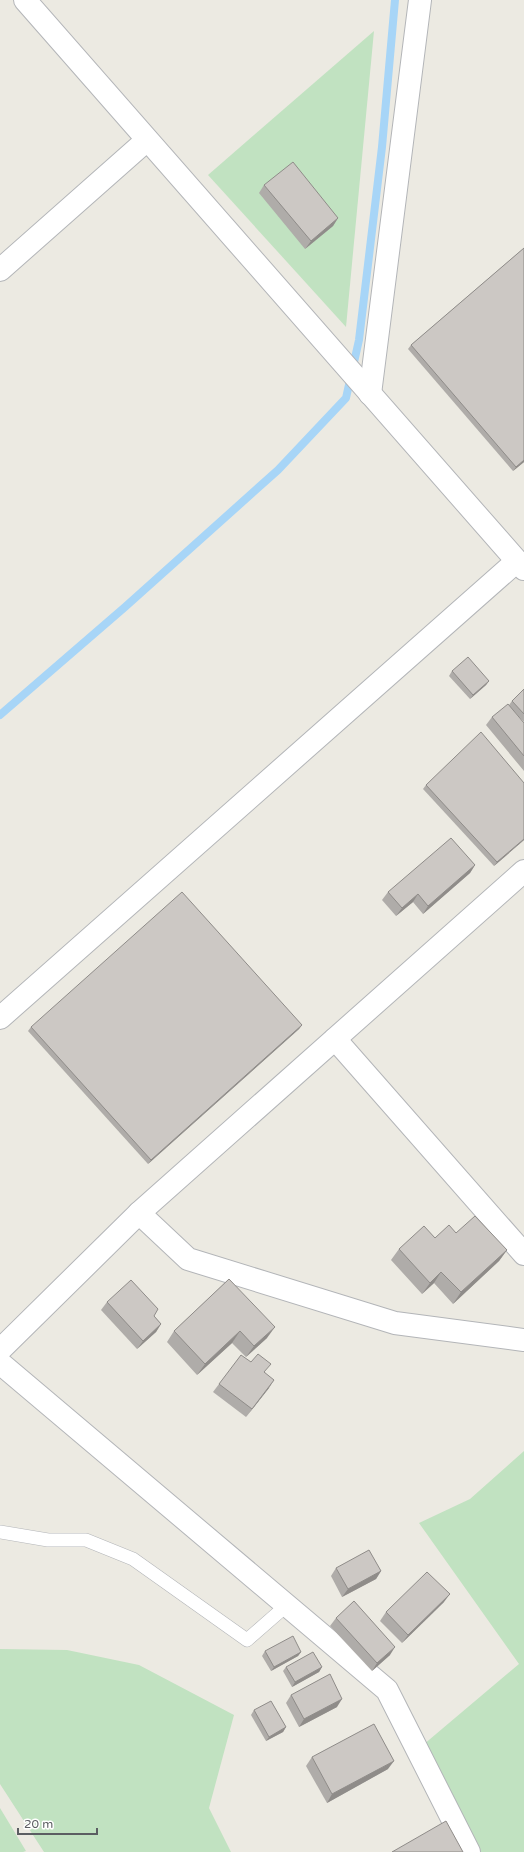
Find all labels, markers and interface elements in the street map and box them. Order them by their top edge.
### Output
scale bar [18,1810,97,1836]
text: 20 m [24,1817,53,1831]

